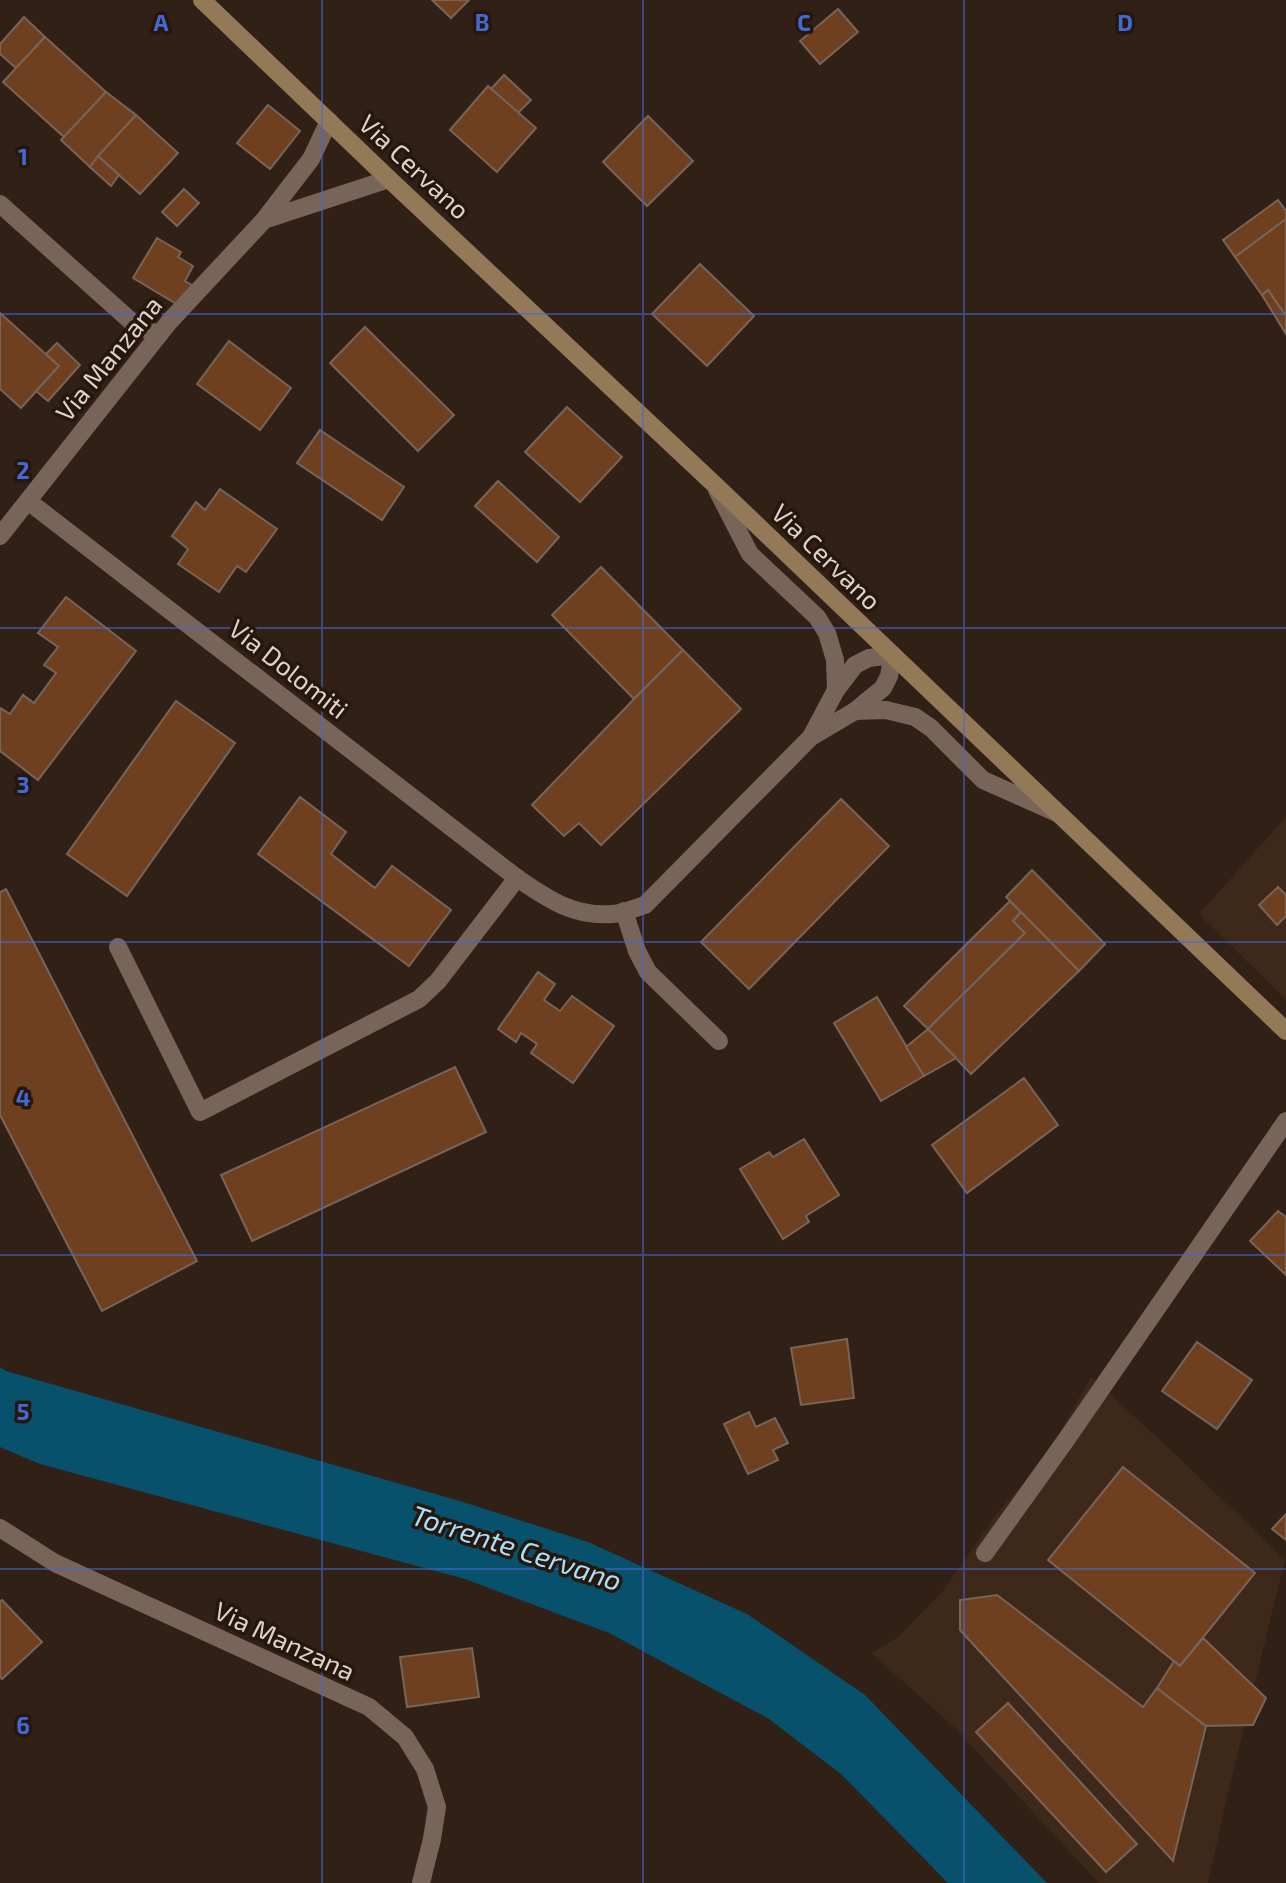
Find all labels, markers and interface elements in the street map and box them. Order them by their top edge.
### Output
text: A [153,8,169,36]
text: B [475,8,489,36]
text: C [797,8,811,36]
text: D [1117,8,1133,36]
street label: Via Cervano [353,107,477,225]
text: 1 [18,142,28,170]
street label: Via Manzana [48,289,168,427]
text: 2 [16,456,30,484]
street label: Via Cervano [766,496,888,616]
street label: Via Dolomiti [223,612,355,724]
text: 3 [16,770,30,798]
text: 4 [16,1083,30,1111]
text: 5 [17,1397,29,1425]
water label: Torrente Cervano [408,1497,626,1597]
street label: Via Manzana [210,1594,360,1686]
text: 6 [16,1711,30,1739]

